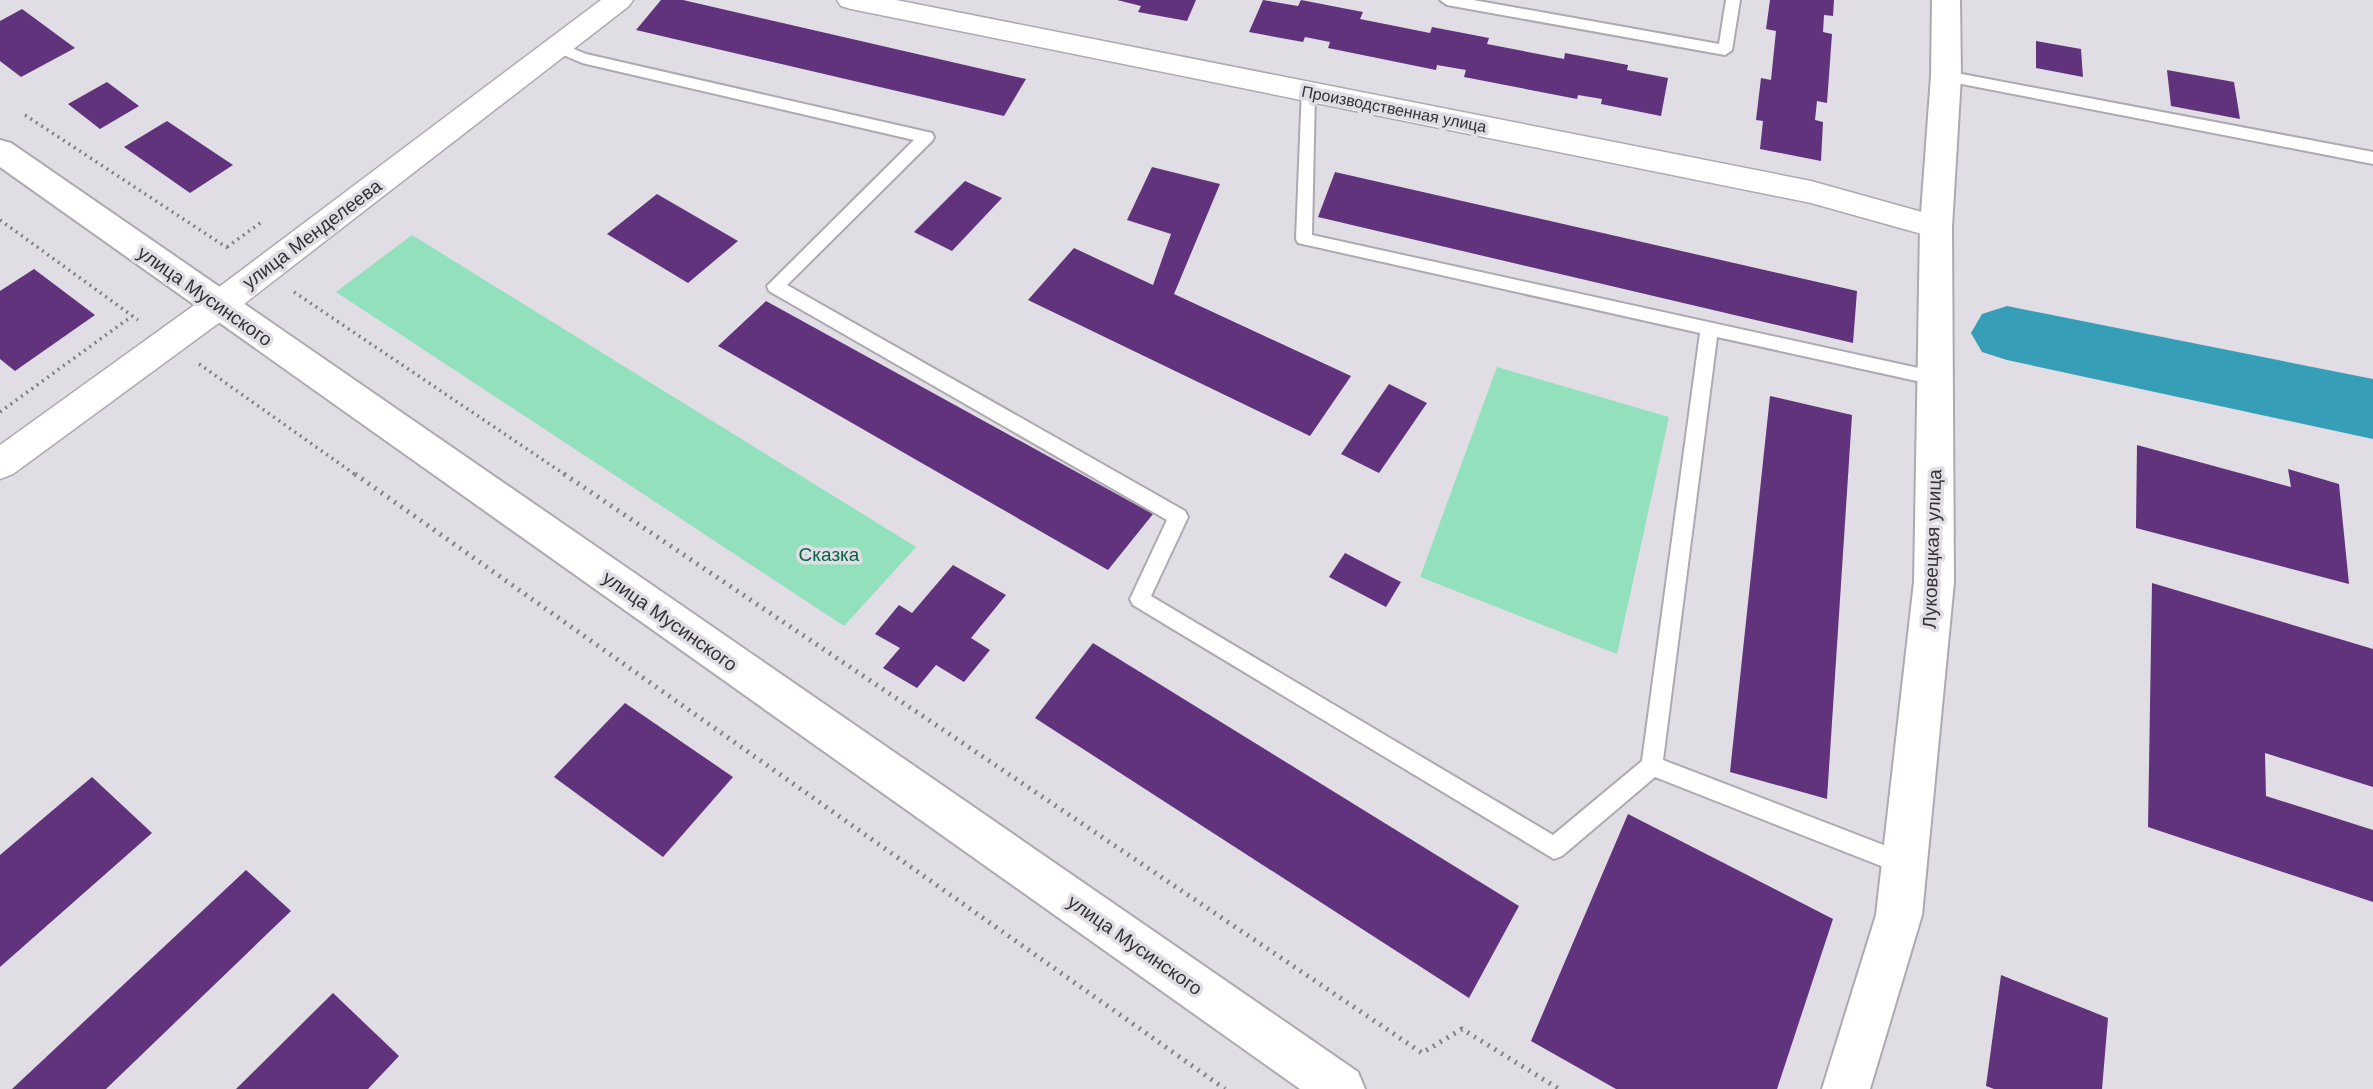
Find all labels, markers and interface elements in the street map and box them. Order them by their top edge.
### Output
street label: Производственная улица [1300,83,1488,135]
street label: улица Менделеева [238,175,386,293]
street label: улица Мусинского [134,242,276,350]
street label: Луковецкая улица [1919,468,1945,629]
park label: Сказка [799,544,860,565]
street label: улица Мусинского [599,567,741,675]
street label: улица Мусинского [1064,891,1206,999]

